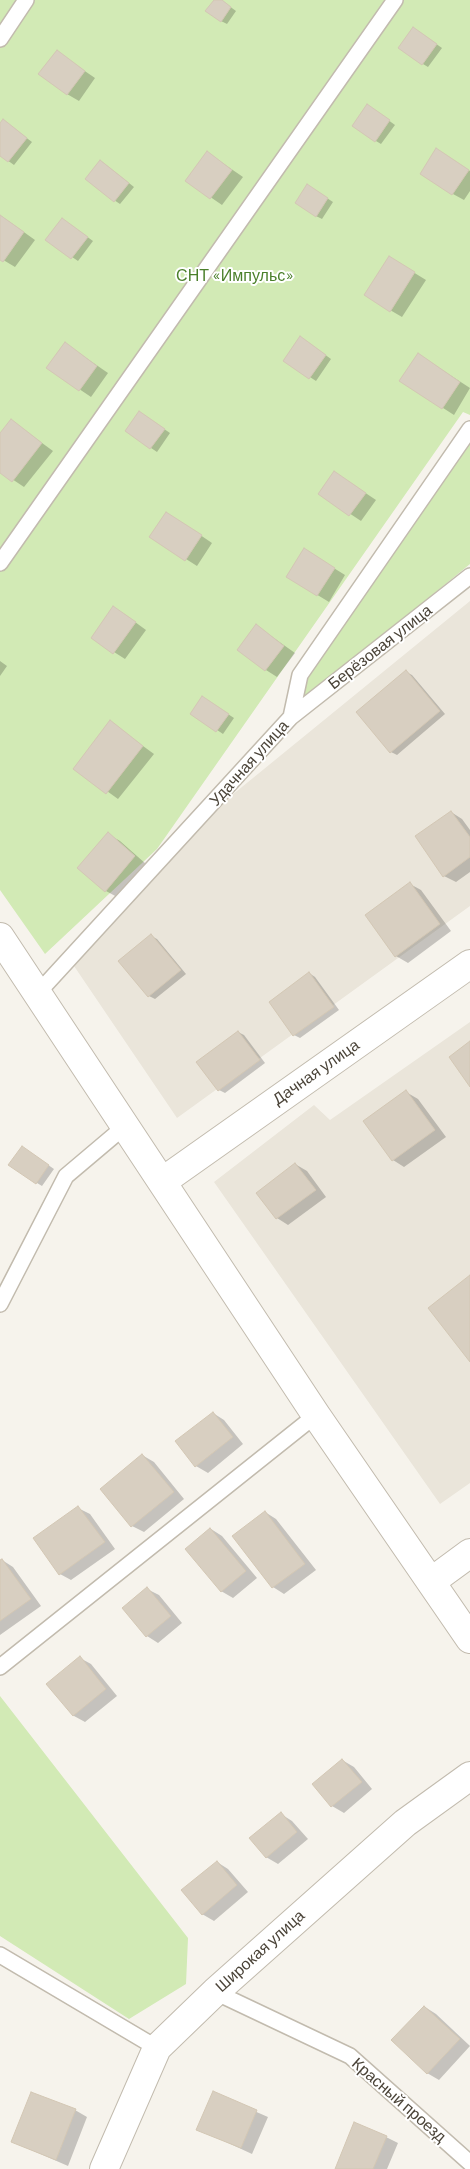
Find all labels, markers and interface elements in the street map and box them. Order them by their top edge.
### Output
park label: СНТ «Импульс» [176,266,294,286]
street label: Берёзовая улица [324,601,436,693]
street label: Удачная улица [205,716,293,810]
street label: Дачная улица [269,1035,363,1109]
street label: Широкая улица [211,1906,309,1996]
street label: Красный проезд [348,2054,450,2146]

